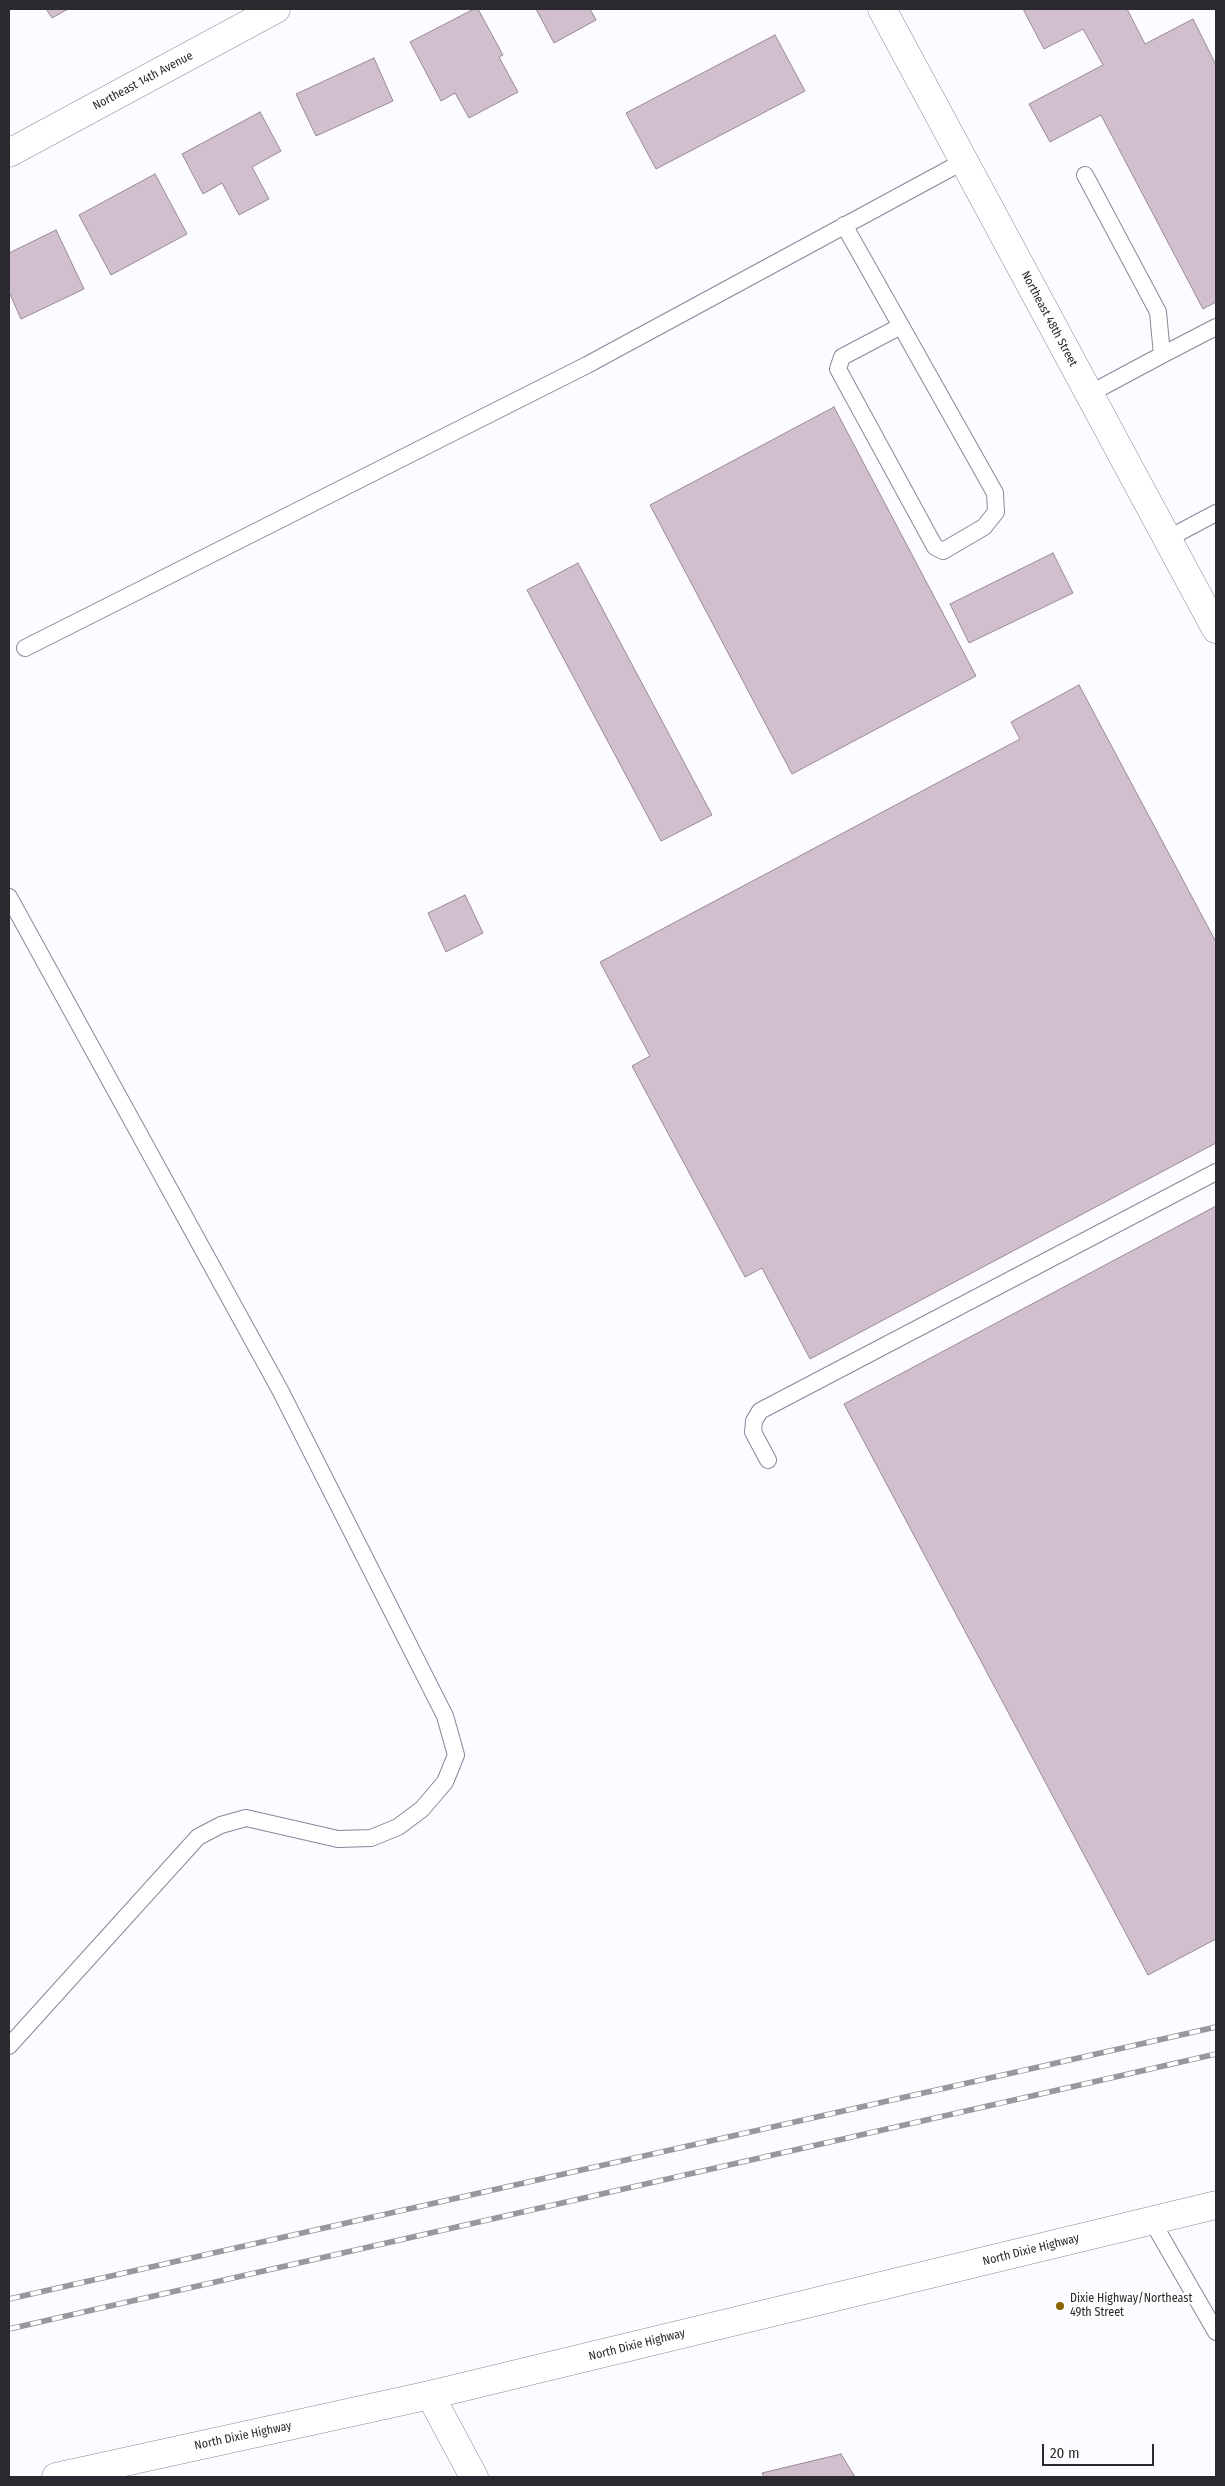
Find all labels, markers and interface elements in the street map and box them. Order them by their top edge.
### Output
street label: Northeast 14th Avenue [91,49,195,113]
street label: Northeast 48th Street [1018,269,1080,369]
street label: North Dixie Highway [981,2231,1081,2269]
place label: Dixie Highway/Northeast 49th Street [1070,2292,1192,2320]
marker: Dixie Highway/Northeast 49th Street [1054,2300,1066,2312]
street label: North Dixie Highway [587,2326,687,2364]
street label: North Dixie Highway [193,2419,293,2453]
scale bar [1045,2434,1158,2466]
text: 20 m [1050,2444,1080,2462]

